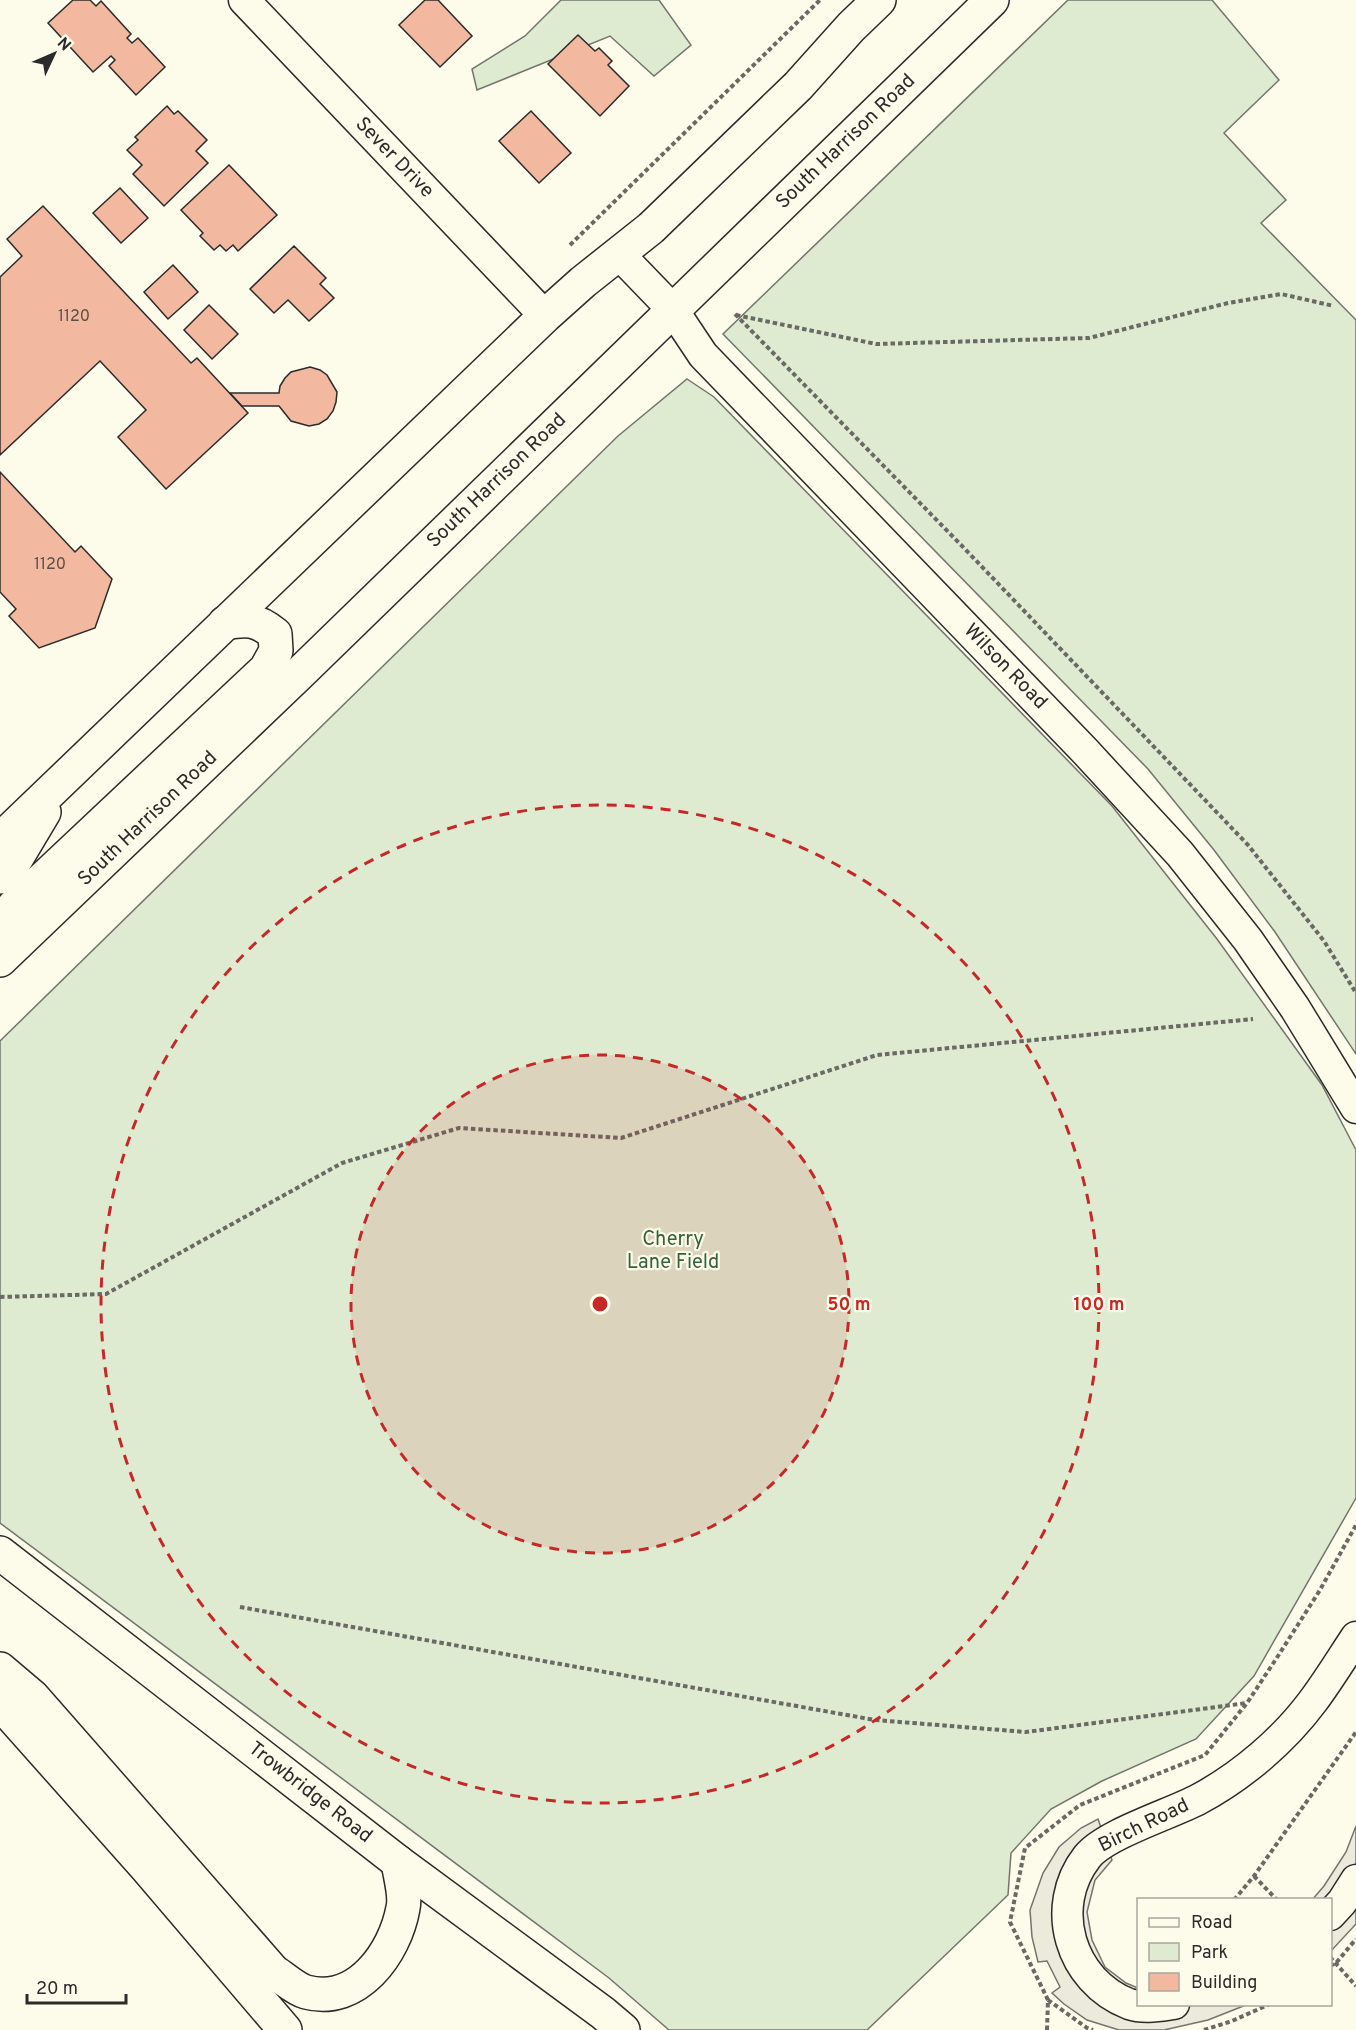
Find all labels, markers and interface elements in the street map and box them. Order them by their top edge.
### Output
north arrow [24,24,84,84]
text: N [52,34,75,56]
street label: South Harrison Road [771,69,921,215]
street label: Sever Drive [349,112,439,204]
house number: 1120 [58,307,90,327]
street label: South Harrison Road [422,408,572,554]
house number: 1120 [34,555,66,575]
street label: Wilson Road [958,619,1052,715]
street label: South Harrison Road [73,746,223,892]
park label: Cherry Lane Field [627,1227,719,1276]
centre of rings [590,1294,610,1314]
text: 50 m [827,1294,871,1317]
text: 100 m [1073,1294,1125,1317]
street label: Trowbridge Road [243,1736,377,1850]
street label: Birch Road [1094,1793,1194,1859]
legend [1137,1898,1332,2006]
text: Road [1191,1912,1233,1935]
text: Park [1191,1942,1228,1965]
scale bar [27,1967,126,2005]
text: Building [1191,1972,1257,1995]
text: 20 m [36,1978,78,2001]

